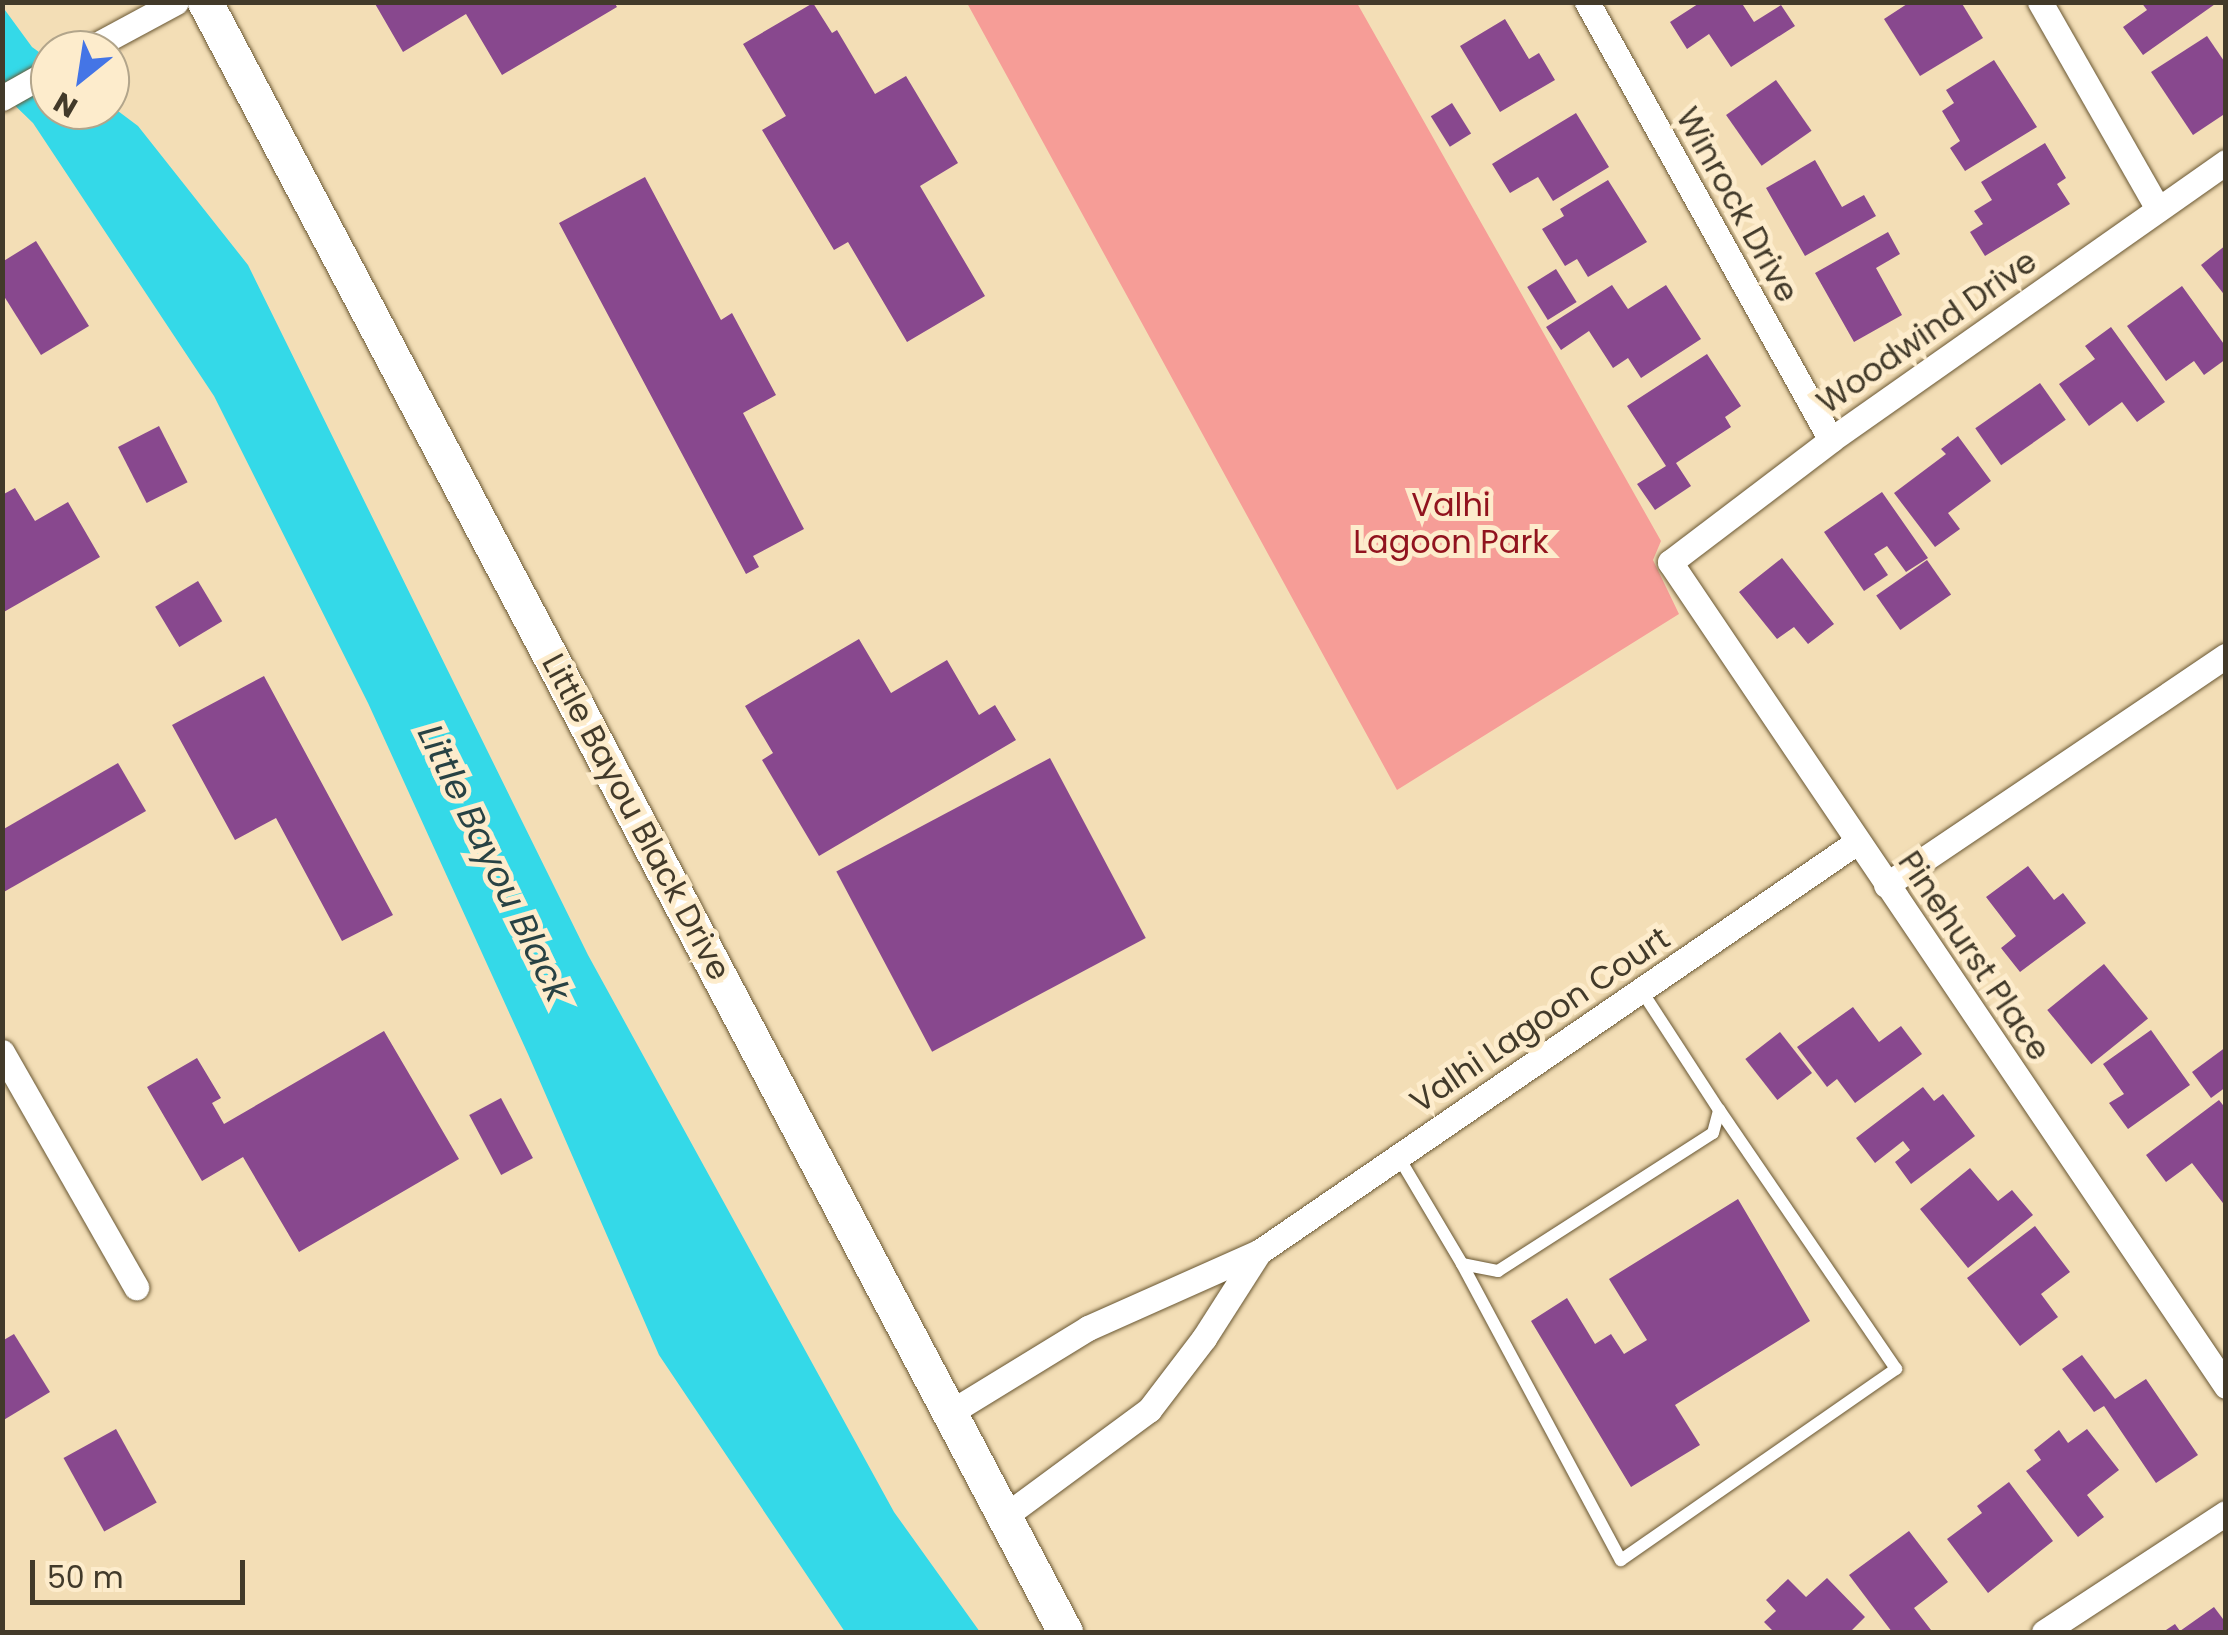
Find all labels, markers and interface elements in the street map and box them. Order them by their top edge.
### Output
north arrow [30,30,130,130]
text: N [47,83,85,127]
street label: Winrock Drive [1668,101,1806,309]
street label: Woodwind Drive [1810,242,2044,422]
park label: Valhi Lagoon Park [1353,487,1549,562]
street label: Little Bayou Black Drive [534,647,738,987]
water label: Little Bayou Black [409,718,579,1008]
street label: Pinehurst Place [1890,844,2058,1068]
street label: Valhi Lagoon Court [1403,919,1677,1121]
scale bar [35,1540,250,1602]
text: 50 m [47,1556,124,1599]

